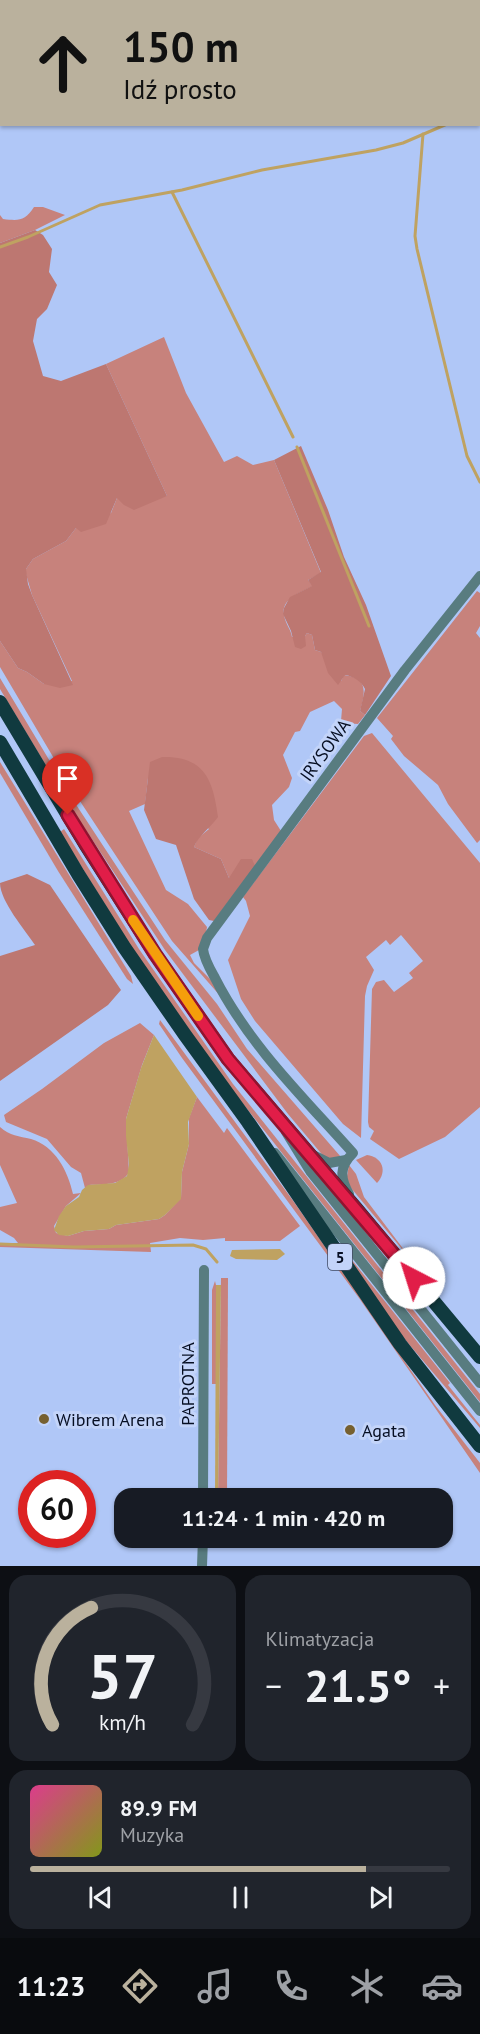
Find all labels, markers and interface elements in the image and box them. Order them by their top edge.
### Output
text: 150 m [123,19,239,74]
icon: ahead [24,24,102,102]
text: Idź prosto [123,72,237,106]
street label: IRYSOWA [295,714,356,786]
pin [42,753,93,815]
icon: arrive [51,762,84,795]
road number: 5 [328,1244,352,1270]
position arrow [382,1246,446,1310]
street label: PAPROTNA [176,1342,199,1426]
place label: Wibrem Arena [56,1408,164,1431]
marker: Wibrem Arena [37,1412,51,1426]
place label: Agata [362,1419,406,1442]
marker: Agata [343,1423,357,1437]
speed limit sign: 60 [18,1470,96,1548]
text: 11:24 · 1 min · 420 m [182,1504,385,1532]
text: Klimatyzacja [266,1626,374,1652]
text: 57 [87,1635,158,1716]
text: 21.5° [304,1656,411,1714]
text: − [266,1664,282,1707]
text: + [433,1664,450,1707]
text: km/h [99,1708,146,1736]
text: 89.9 FM [120,1794,197,1822]
text: Muzyka [120,1822,184,1848]
icon: previous [84,1881,117,1914]
icon: pause [224,1881,257,1914]
icon: next [364,1881,397,1914]
icon: directions [119,1965,161,2007]
icon: music [194,1965,236,2007]
icon: phone [270,1965,312,2007]
icon: climate [346,1965,388,2007]
icon: car [421,1965,463,2007]
text: 11:23 [17,1969,85,2003]

